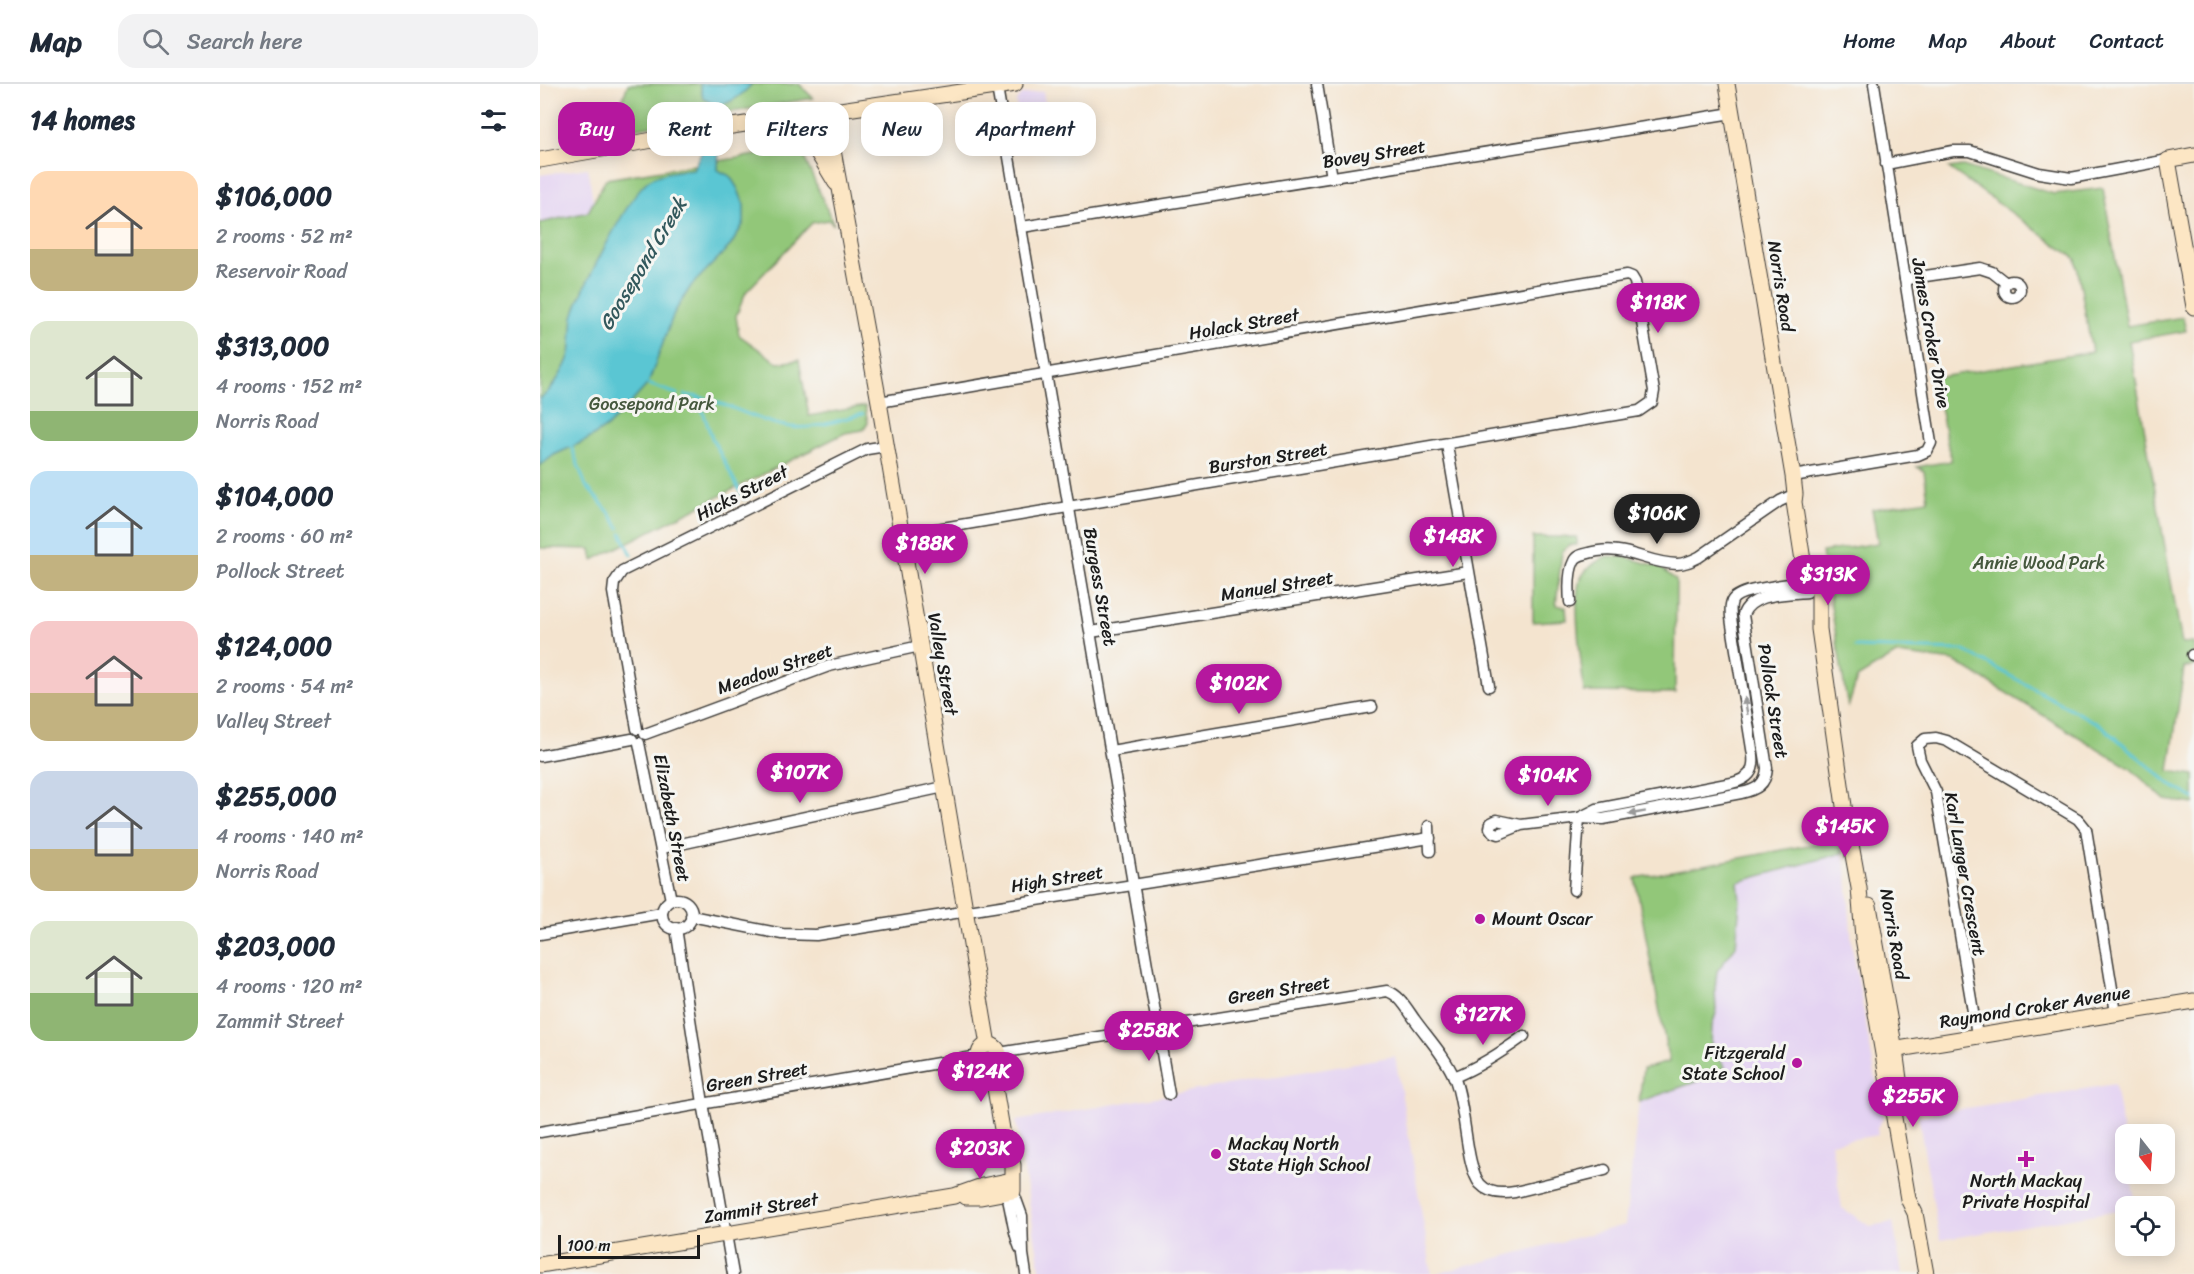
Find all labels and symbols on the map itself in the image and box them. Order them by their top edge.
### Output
street label: Bovey Street [1320,130,1428,178]
water label: Goosepond Creek [589,189,697,337]
street label: Norris Road [1758,238,1804,335]
street label: James Croker Drive [1902,254,1960,411]
pin: $118K [1616,283,1700,334]
street label: Holack Street [1186,298,1302,349]
park label: Goosepond Park [589,388,715,420]
street label: Burston Street [1206,433,1330,483]
street label: Hicks Street [690,456,795,530]
pin: $106K [1615,494,1699,545]
pin: $148K [1411,517,1495,568]
pin: $188K [883,524,967,575]
street label: Burgess Street [1074,525,1126,649]
park label: Annie Wood Park [1972,547,2105,579]
pin: $313K [1786,555,1870,606]
street label: Manuel Street [1218,561,1336,611]
street label: Valley Street [918,610,968,719]
street label: Meadow Street [713,634,837,704]
street label: Pollock Street [1748,641,1798,761]
pin: $102K [1197,664,1281,715]
one-way arrow [1741,696,1750,715]
street label: Elizabeth Street [644,751,700,885]
pin: $107K [758,753,842,804]
pin: $104K [1506,756,1590,807]
street label: Karl Langer Crescent [1935,789,1995,959]
pin: $145K [1803,807,1887,858]
one-way arrow [1627,809,1646,818]
street label: High Street [1008,856,1106,902]
street label: Norris Road [1870,886,1918,983]
place label: Mount Oscar [1492,903,1594,935]
marker: Mount Oscar [1473,912,1487,926]
street label: Green Street [1226,966,1333,1014]
street label: Raymond Croker Avenue [1937,976,2133,1038]
pin: $127K [1441,995,1525,1046]
pin: $258K [1107,1011,1191,1062]
place label: Fitzgerald State School [1682,1037,1787,1090]
street label: Green Street [703,1052,811,1102]
pin: $124K [939,1052,1023,1103]
marker: Fitzgerald State School [1790,1056,1804,1070]
pin: $255K [1871,1077,1955,1128]
north arrow [2115,1124,2175,1184]
place label: Mackay North State High School [1228,1128,1371,1181]
pin: $203K [938,1129,1022,1180]
marker: Mackay North State High School [1209,1147,1223,1161]
marker: North Mackay Private Hospital [2017,1150,2035,1168]
place label: North Mackay Private Hospital [1962,1165,2091,1218]
street label: Zammit Street [702,1183,821,1233]
scale bar [558,1232,700,1260]

